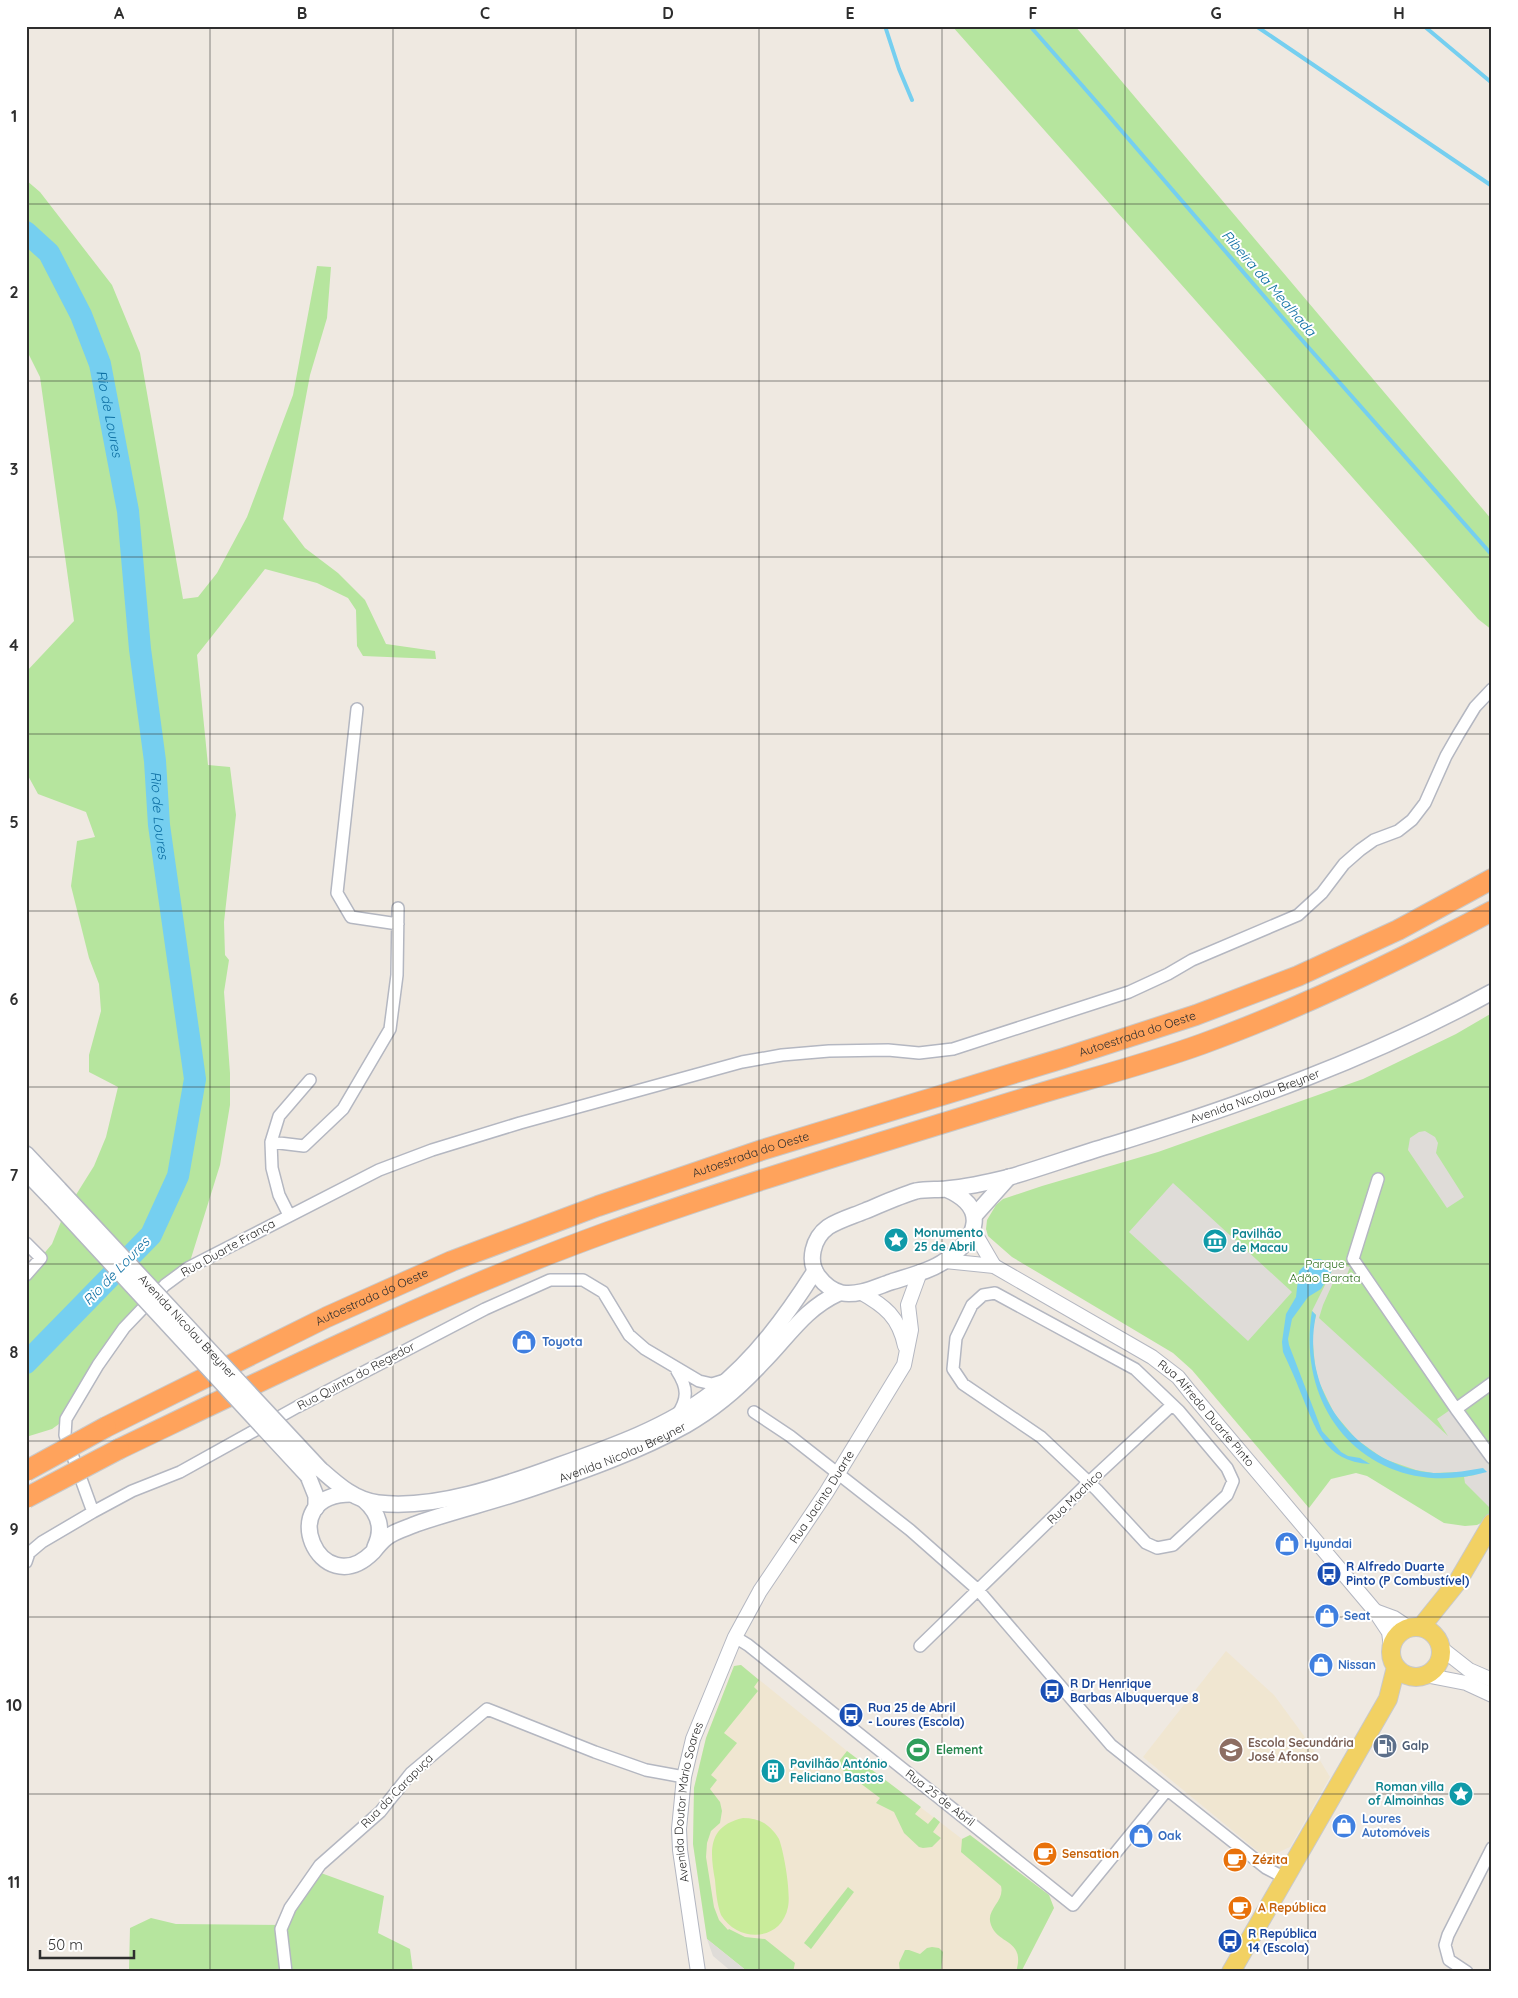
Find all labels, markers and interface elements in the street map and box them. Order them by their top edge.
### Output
text: A [114,3,125,23]
text: B [297,3,307,23]
text: C [480,3,490,23]
text: D [662,3,674,23]
text: E [845,3,855,23]
text: F [1029,3,1038,23]
text: G [1210,3,1222,23]
text: H [1393,3,1405,23]
text: 1 [11,106,17,126]
water label: Ribeira da Mealhada [1218,226,1321,341]
text: 2 [9,282,19,302]
water label: Rio de Loures [92,369,127,460]
text: 3 [10,459,18,479]
text: 4 [9,635,19,655]
water label: Rio de Loures [147,771,173,862]
text: 5 [9,812,19,832]
text: 6 [10,989,19,1009]
street label: Autoestrada do Oeste [1077,1008,1198,1060]
street label: Avenida Nicolau Breyner [1188,1065,1322,1126]
street label: Autoestrada do Oeste [690,1128,811,1180]
text: 7 [10,1165,19,1185]
street label: Rua Duarte França [178,1215,278,1280]
place label: Monumento 25 de Abril [914,1225,984,1254]
place label: Pavilhão de Macau [1232,1226,1288,1255]
place icon: Monumento 25 de Abril [883,1227,909,1253]
museum icon: Pavilhão de Macau [1202,1228,1228,1254]
water label: Rio de Loures [79,1232,154,1309]
park label: Parque Adão Barata [1289,1256,1361,1285]
street label: Autoestrada do Oeste [313,1265,431,1329]
street label: Avenida Nicolau Breyner [135,1271,240,1382]
shop icon: Toyota [511,1329,537,1355]
place label: Toyota [542,1334,582,1349]
street label: Rua Quinta do Regedor [294,1338,418,1413]
text: 8 [10,1342,19,1362]
street label: Rua Alfredo Duarte Pinto [1155,1356,1258,1470]
street label: Avenida Nicolau Breyner [557,1418,689,1486]
street label: Rua Jacinto Duarte [786,1447,857,1546]
street label: Rua Machico [1044,1466,1106,1527]
text: 9 [9,1519,19,1539]
shop icon: Hyundai [1274,1531,1300,1557]
place label: Hyundai [1304,1536,1352,1551]
place label: R Alfredo Duarte Pinto (P Combustível) [1346,1559,1469,1588]
bus stop icon: R Alfredo Duarte Pinto (P Combustível) [1316,1561,1342,1587]
shop icon: Seat [1314,1603,1340,1629]
place label: Seat [1344,1608,1371,1623]
shop icon: Nissan [1308,1652,1334,1678]
place label: Nissan [1338,1657,1376,1672]
place label: R Dr Henrique Barbas Albuquerque 8 [1070,1676,1199,1705]
bus stop icon: R Dr Henrique Barbas Albuquerque 8 [1039,1678,1065,1704]
text: 10 [6,1695,22,1715]
place label: Rua 25 de Abril - Loures (Escola) [868,1700,964,1729]
bus stop icon: Rua 25 de Abril - Loures (Escola) [838,1702,864,1728]
street label: Avenida Doutor Mário Soares [671,1719,706,1884]
fuel station icon: Galp [1372,1733,1398,1759]
place label: Escola Secundária José Afonso [1248,1735,1354,1764]
sports icon: Element [905,1737,931,1763]
school or university icon: Escola Secundária José Afonso [1218,1737,1244,1763]
place label: Galp [1402,1738,1429,1753]
place label: Element [936,1742,983,1757]
street label: Rua da Carapuça [357,1750,436,1831]
place label: Pavilhão António Feliciano Bastos [790,1756,888,1785]
building icon: Pavilhão António Feliciano Bastos [760,1758,786,1784]
street label: Rua 25 de Abril [903,1766,978,1829]
place label: Roman villa of Almoinhas [1368,1779,1444,1808]
place icon: Roman villa of Almoinhas [1448,1781,1474,1807]
place label: Loures Automóveis [1362,1811,1430,1840]
shop icon: Loures Automóveis [1331,1813,1357,1839]
shop icon: Oak [1128,1823,1154,1849]
place label: Oak [1158,1828,1182,1843]
cafe icon: Sensation [1032,1841,1058,1867]
place label: Sensation [1062,1846,1119,1861]
cafe icon: Zézita [1222,1847,1248,1873]
place label: Zézita [1252,1852,1288,1867]
text: 11 [8,1872,20,1892]
cafe icon: A República [1227,1895,1253,1921]
place label: A República [1258,1900,1326,1915]
place label: R República 14 (Escola) [1248,1926,1317,1955]
scale bar [40,1928,134,1960]
bus stop icon: R República 14 (Escola) [1217,1928,1243,1954]
text: 50 m [48,1935,83,1954]

